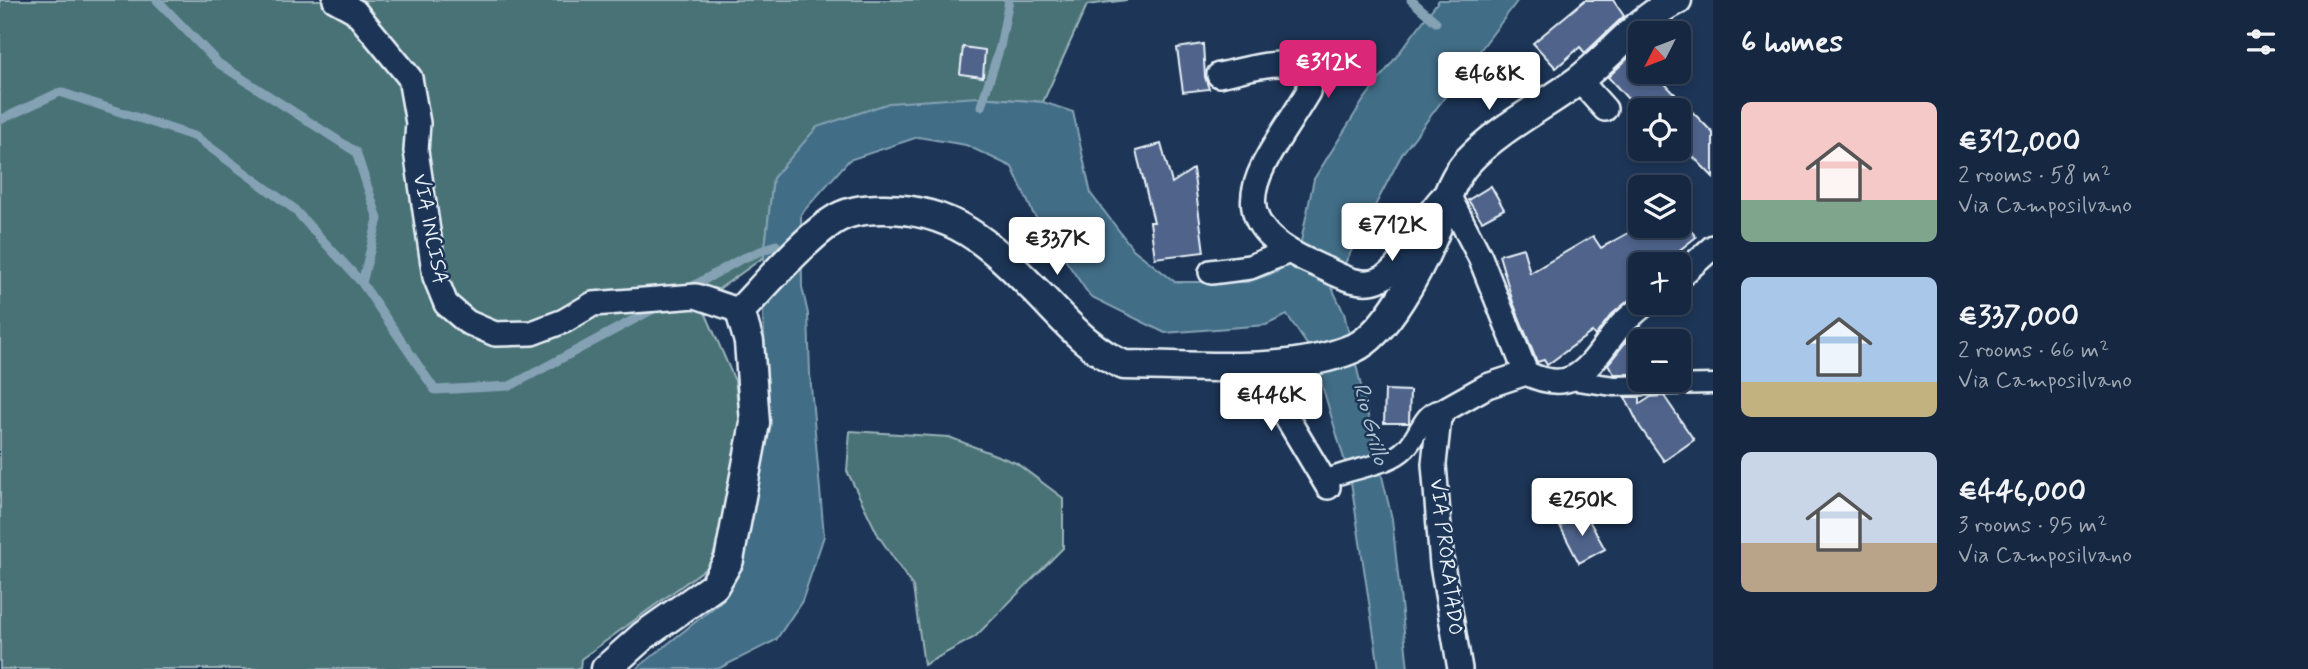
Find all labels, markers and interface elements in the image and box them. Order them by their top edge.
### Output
north arrow [1628,21,1690,84]
map controls [1628,21,1691,392]
text: 6 homes [1741,23,1843,62]
icon: filters [2242,23,2280,61]
pin: €312K [1279,41,1377,100]
text: €312K [1295,48,1361,78]
pin: €468K [1440,52,1538,112]
text: €468K [1454,60,1524,90]
button: locate [1628,98,1691,161]
text: €312,000 [1958,122,2081,161]
icon: home [1797,130,1881,214]
text: 2 rooms · 58 m² [1958,161,2111,191]
street label: VIA INCISA [406,171,454,287]
button: layers [1628,175,1691,238]
text: Via Camposilvano [1958,191,2132,221]
pin: €712K [1343,204,1441,263]
text: €712K [1358,211,1426,241]
pin: €337K [1008,218,1106,277]
text: €337K [1025,225,1089,255]
button: + [1628,252,1691,315]
text: €337,000 [1958,297,2079,336]
icon: home [1797,305,1881,389]
button: − [1628,329,1691,392]
text: 2 rooms · 66 m² [1958,336,2109,366]
text: Via Camposilvano [1958,366,2132,396]
pin: €446K [1222,374,1320,433]
water label: Rio Grillo [1345,379,1396,470]
text: €446K [1236,381,1306,411]
text: €446,000 [1958,472,2086,511]
street label: VIA PRORATADO [1422,477,1470,637]
pin: €250K [1533,478,1631,538]
icon: home [1797,480,1881,564]
text: €250K [1548,486,1616,516]
text: 3 rooms · 95 m² [1958,511,2107,541]
text: Via Camposilvano [1958,541,2132,571]

